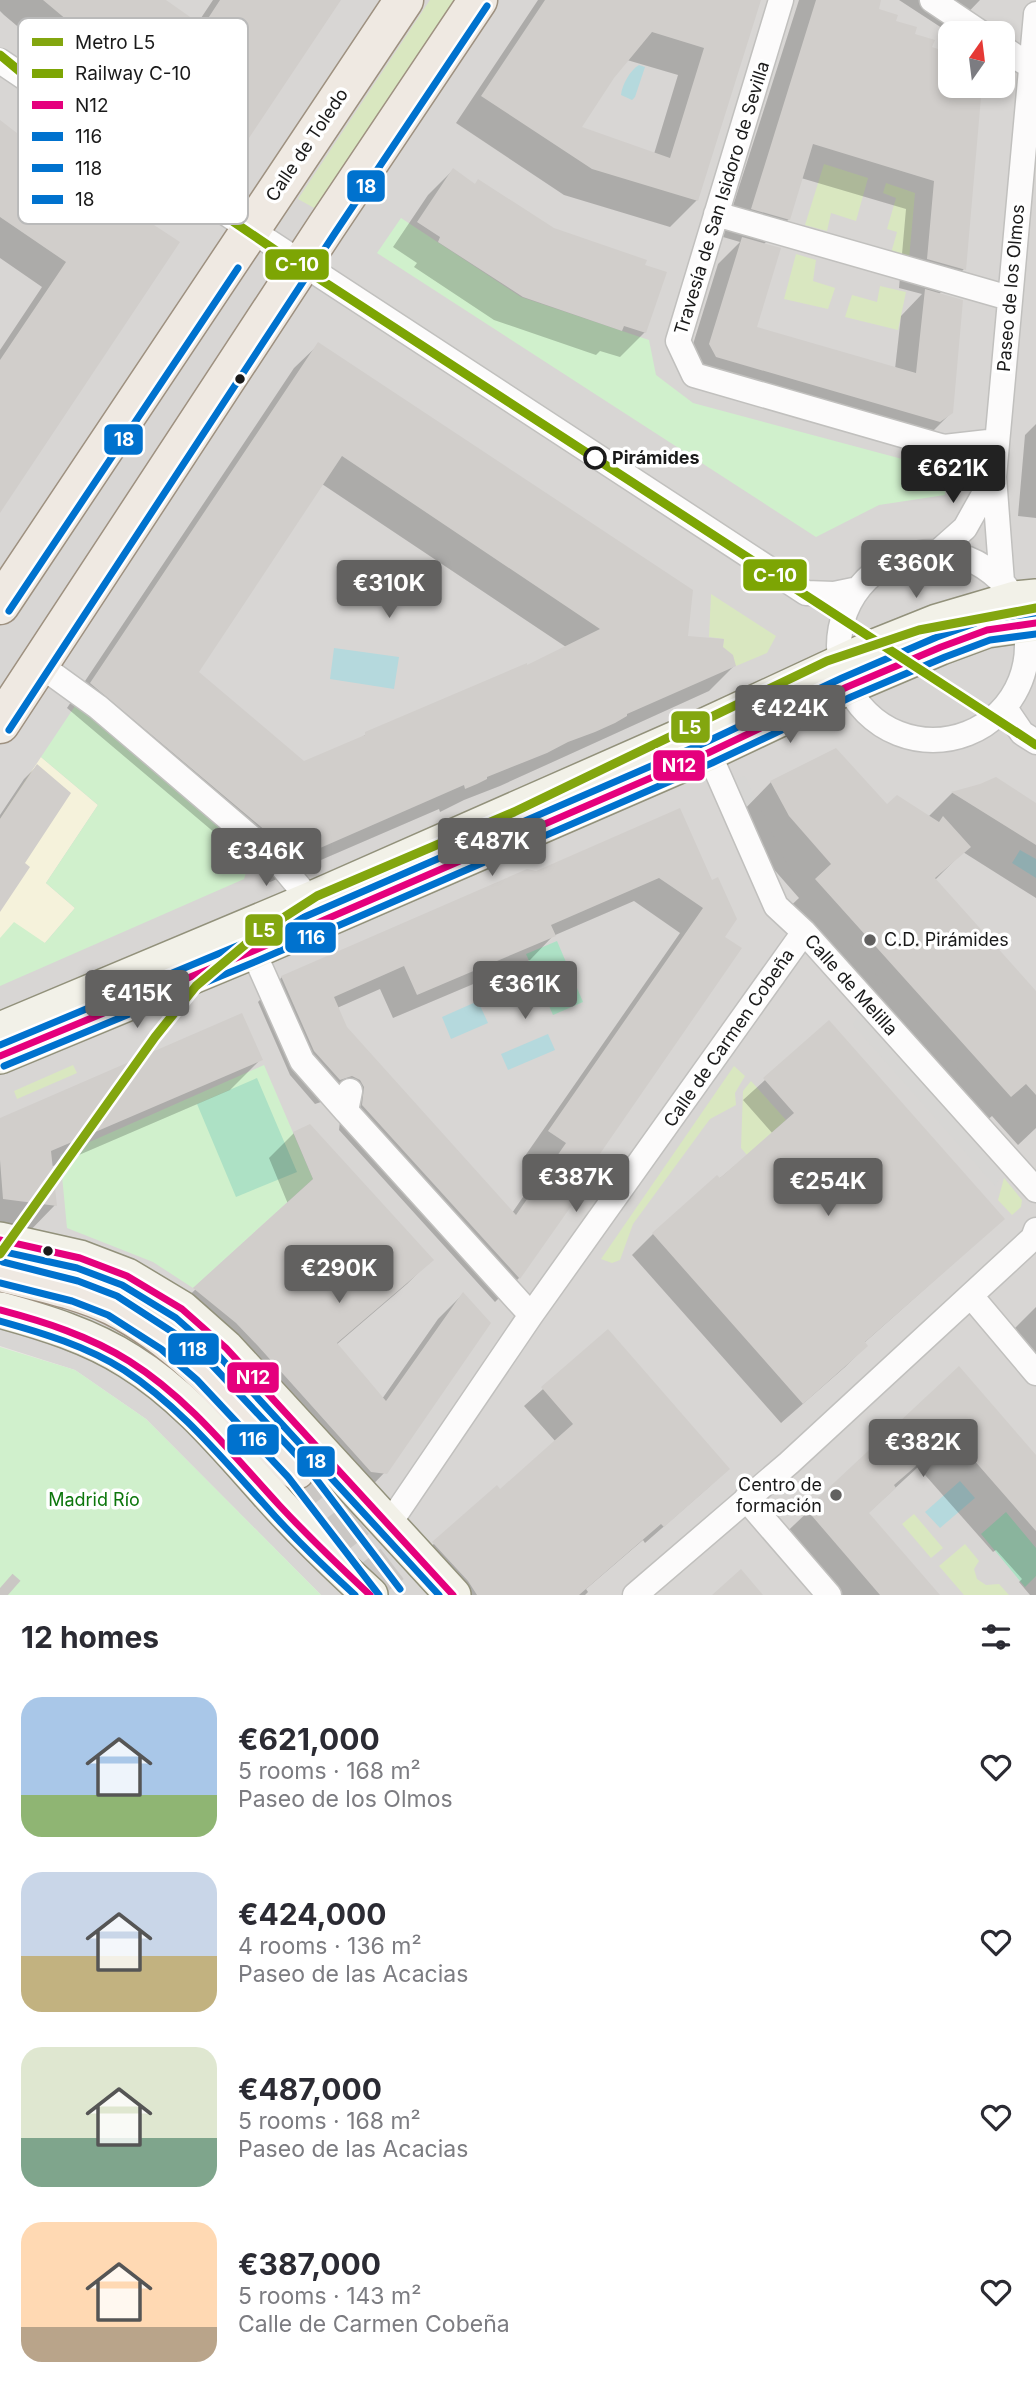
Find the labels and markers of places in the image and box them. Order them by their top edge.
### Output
unlabelled marker [233,372,247,386]
pin: €621K [904,446,1002,505]
marker: Pirámides [584,447,606,469]
place label: Pirámides [612,447,700,468]
pin: €360K [867,540,965,600]
pin: €310K [340,560,438,620]
pin: €424K [741,686,839,745]
pin: €487K [443,818,541,878]
pin: €346K [217,828,315,888]
place label: C.D. Pirámides [884,929,1009,950]
marker: C.D. Pirámides [862,932,878,948]
pin: €361K [476,962,574,1021]
pin: €415K [88,970,186,1030]
pin: €387K [527,1154,625,1214]
pin: €254K [779,1158,877,1218]
unlabelled marker [41,1244,55,1258]
pin: €290K [290,1246,388,1305]
pin: €382K [874,1420,972,1479]
place label: Centro de formación [736,1474,822,1516]
marker: Centro de formación [828,1487,844,1503]

